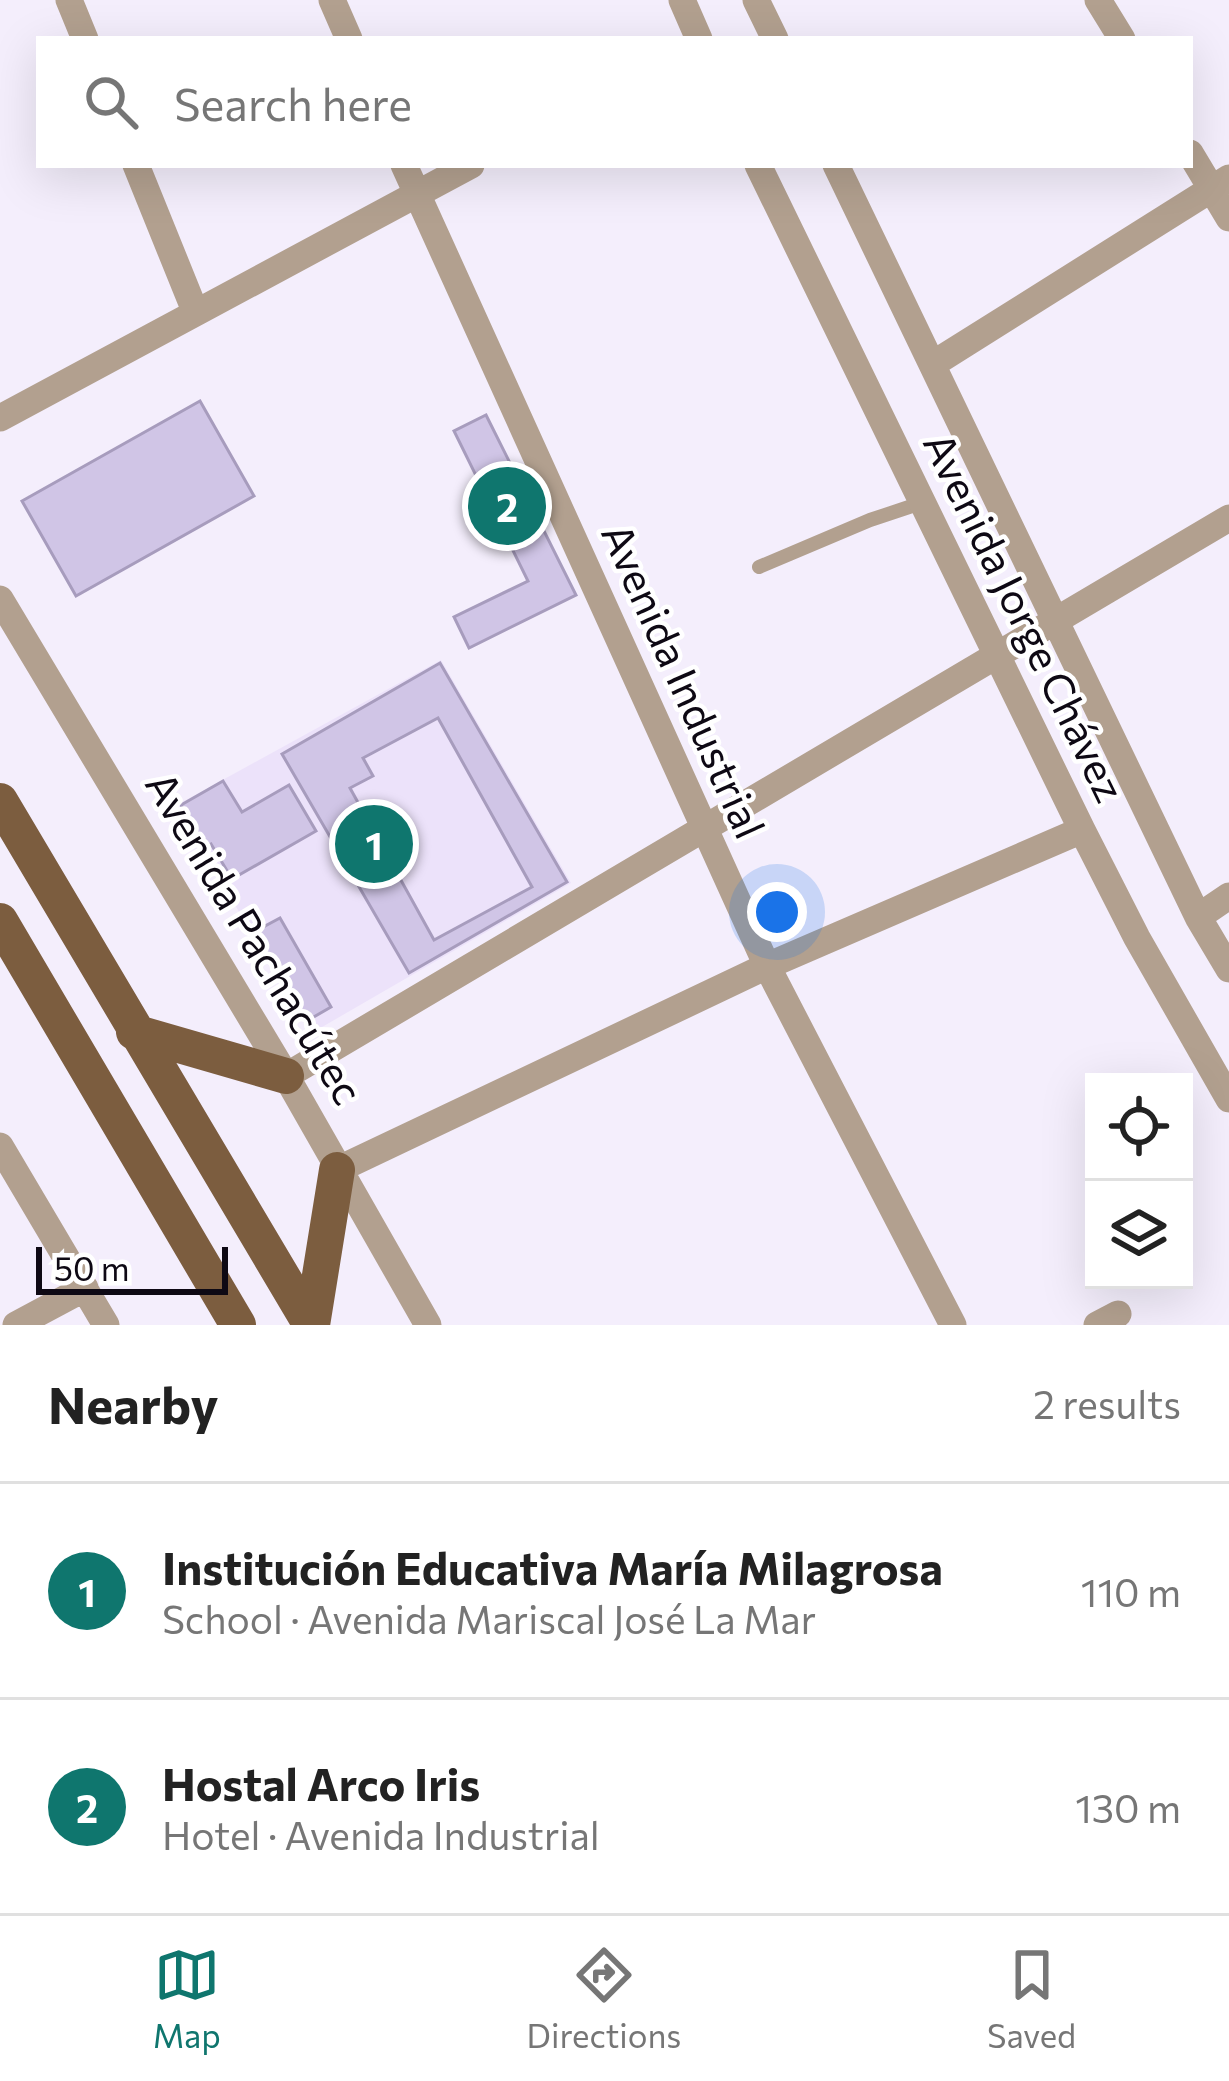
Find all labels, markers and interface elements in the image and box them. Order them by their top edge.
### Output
search box [36,36,1193,168]
icon: search [78,69,144,135]
text: Search here [174,75,412,130]
street label: Avenida Jorge Chávez [914,423,1138,809]
pin: 2 [468,461,546,551]
street label: Avenida Industrial [592,515,778,846]
street label: Avenida Pachacútec [136,761,376,1113]
pin: 1 [335,799,413,889]
your location [747,882,807,942]
map controls [1085,1073,1193,1289]
button: locate [1085,1073,1193,1181]
button: layers [1085,1181,1193,1289]
scale bar [36,1241,228,1294]
text: 50 m [54,1247,130,1288]
text: Nearby [48,1372,218,1435]
text: 2 results [1033,1379,1181,1427]
text: Institución Educativa María Milagrosa [162,1539,943,1594]
text: 1 [78,1567,96,1615]
text: 110 m [1081,1567,1181,1615]
text: School · Avenida Mariscal José La Mar [162,1594,816,1642]
text: Hostal Arco Iris [162,1755,480,1810]
text: 2 [76,1783,98,1831]
text: 130 m [1075,1783,1181,1831]
text: Hotel · Avenida Industrial [162,1810,600,1858]
tab: Map [153,1942,221,2055]
tab: Directions [527,1942,681,2055]
tab: Saved [987,1942,1076,2055]

